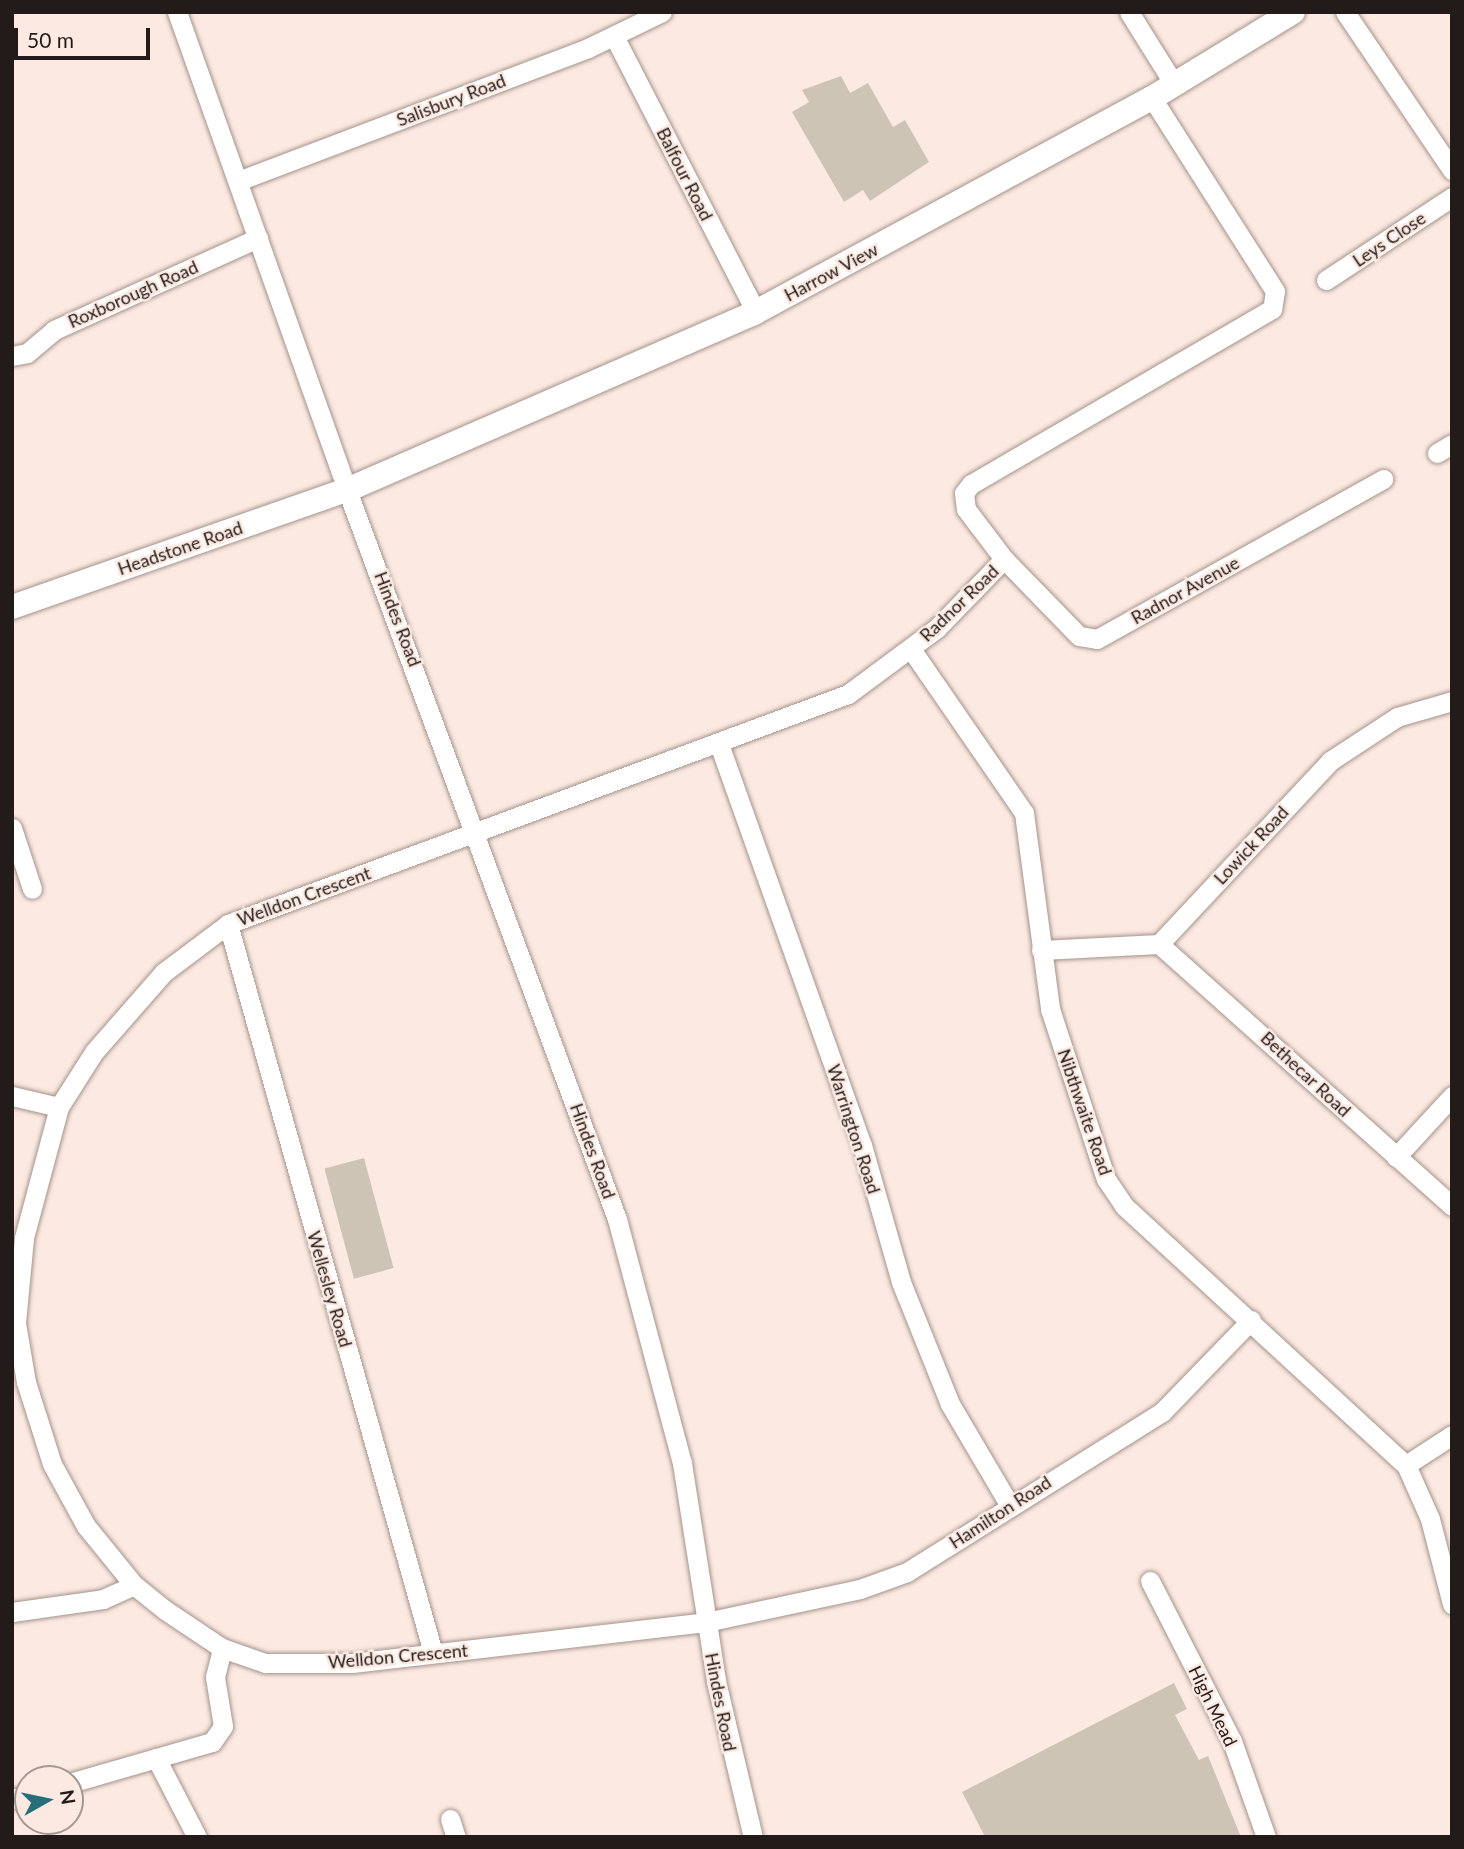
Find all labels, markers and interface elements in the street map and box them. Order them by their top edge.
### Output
scale bar [18,14,154,58]
text: 50 m [27,27,74,52]
street label: Salisbury Road [393,69,509,131]
street label: Balfour Road [652,124,718,224]
street label: Leys Close [1348,207,1430,271]
street label: Harrow View [780,238,882,306]
street label: Roxborough Road [65,256,201,332]
street label: Headstone Road [115,517,245,579]
street label: Radnor Avenue [1127,551,1243,629]
street label: Radnor Road [915,560,1003,646]
street label: Hindes Road [370,569,426,669]
street label: Lowick Road [1209,801,1293,889]
street label: Welldon Crescent [234,862,374,930]
street label: Bethecar Road [1256,1027,1356,1121]
street label: Nibthwaite Road [1053,1046,1117,1178]
street label: Warrington Road [823,1062,885,1196]
street label: Hindes Road [566,1100,620,1202]
street label: Wellesley Road [303,1228,357,1350]
street label: Hamilton Road [945,1471,1055,1553]
street label: Welldon Crescent [327,1639,469,1673]
street label: Hindes Road [701,1651,741,1753]
street label: High Mead [1184,1662,1242,1750]
north arrow [14,1765,84,1835]
text: N [56,1788,81,1806]

